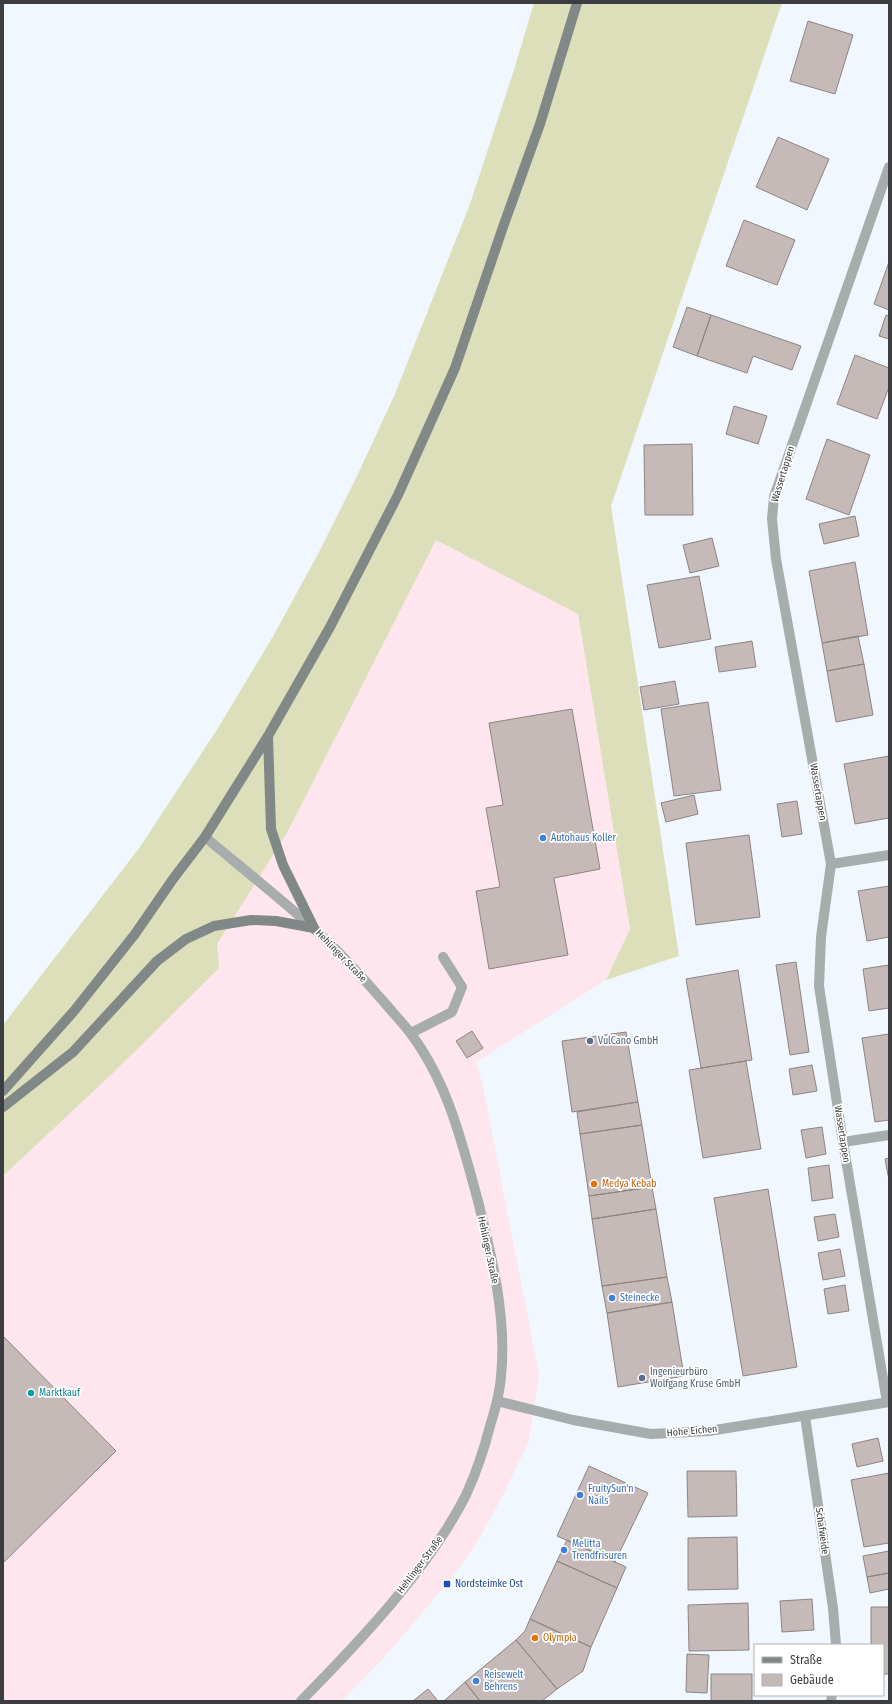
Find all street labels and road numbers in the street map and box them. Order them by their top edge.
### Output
street label: Wassertappen [769,445,797,503]
street label: Wassertappen [807,762,829,822]
street label: Hehlinger Straße [313,927,369,985]
street label: Wassertappen [832,1104,852,1164]
street label: Hehlinger Straße [475,1215,501,1285]
street label: Hohe Eichen [666,1423,718,1439]
street label: Schafweide [813,1507,831,1555]
street label: Hehlinger Straße [395,1534,445,1596]

